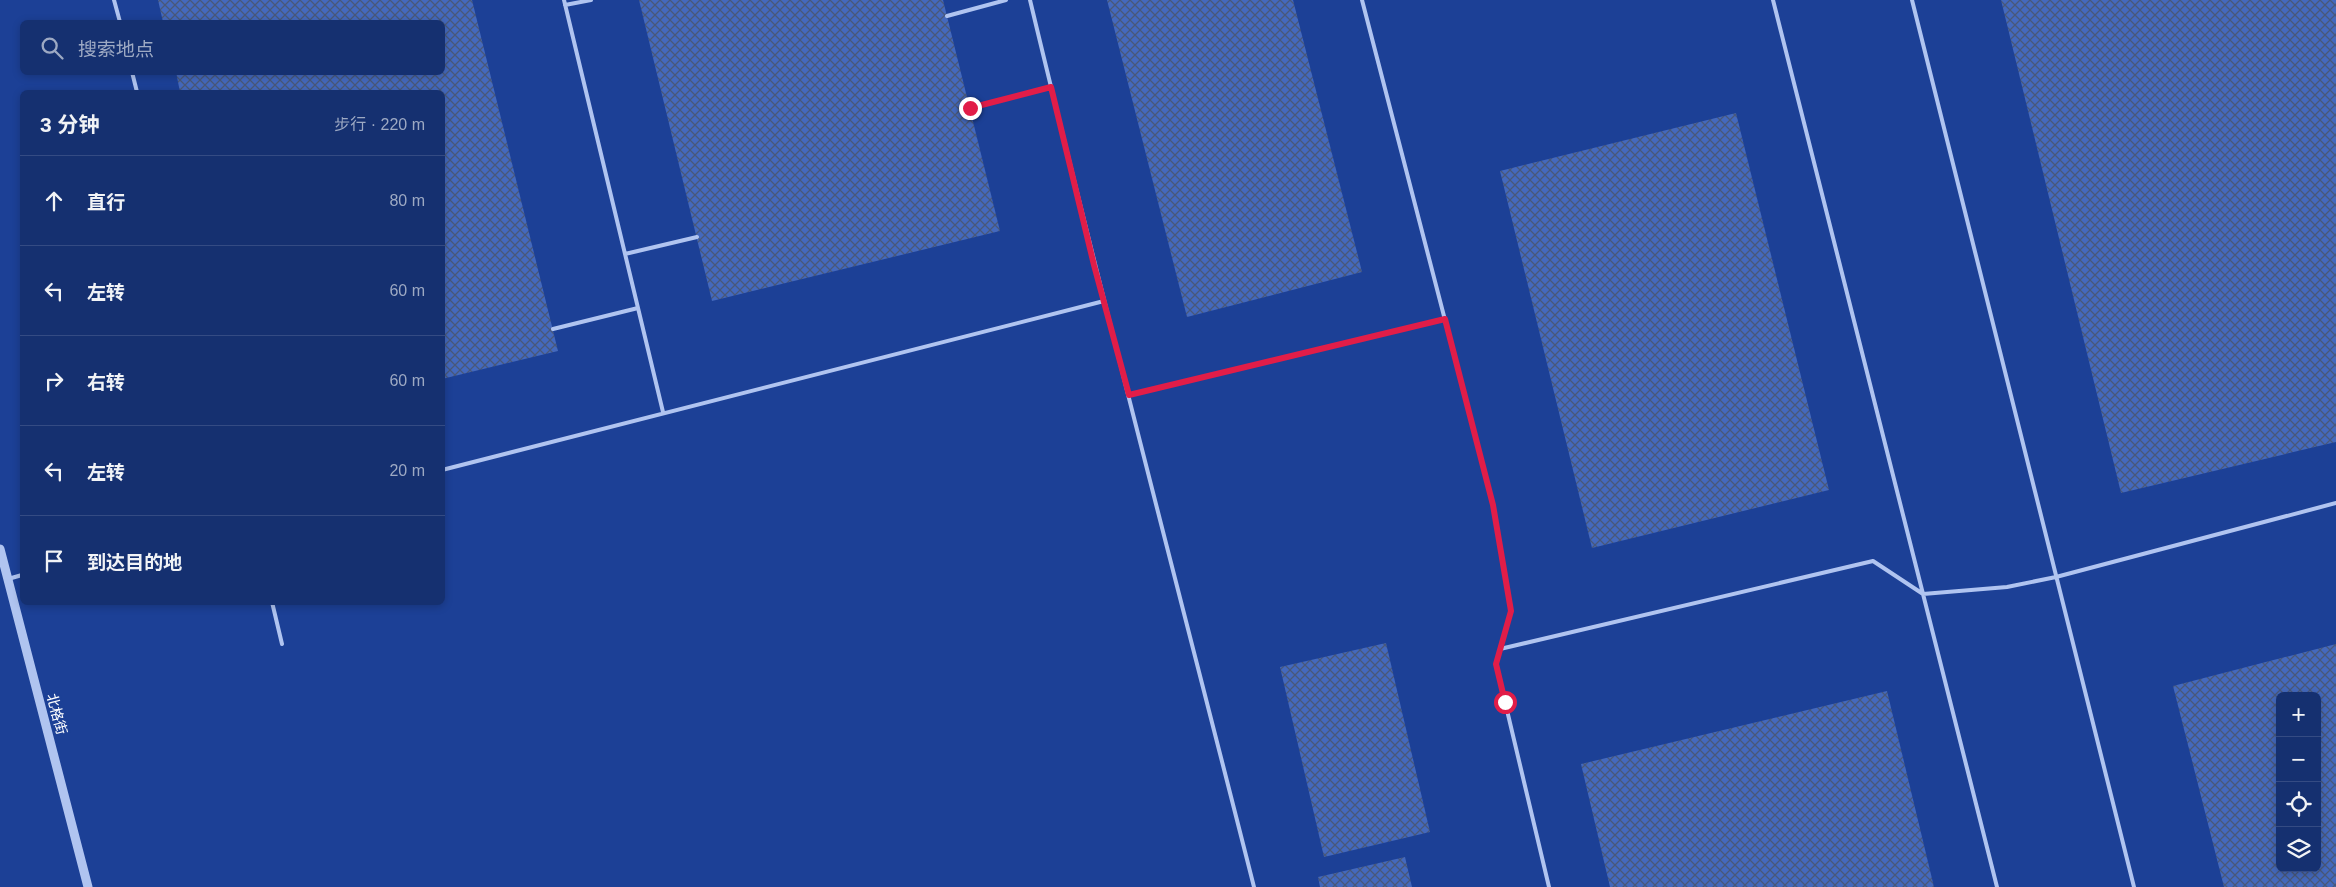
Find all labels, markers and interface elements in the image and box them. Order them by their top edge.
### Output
search box [20,20,445,75]
icon: search [38,34,66,62]
text: 搜索地点 [78,39,154,60]
route end [959,97,982,120]
text: 3 分钟 [40,113,100,136]
text: 步行 · 220 m [334,116,425,133]
icon: ahead [40,187,68,215]
text: 直行 [87,192,125,213]
text: 80 m [389,192,425,209]
icon: left [40,277,68,305]
text: 左转 [87,282,125,303]
text: 60 m [389,282,425,299]
icon: right [40,367,68,395]
text: 右转 [87,372,125,393]
text: 60 m [389,372,425,389]
icon: left [40,457,68,485]
text: 左转 [87,462,125,483]
text: 20 m [389,462,425,479]
icon: arrive [40,547,68,575]
text: 到达目的地 [87,552,182,573]
route start [1494,691,1517,714]
street label: 北格街 [44,692,70,736]
map controls [2276,692,2321,872]
button: + [2276,692,2321,737]
button: − [2276,737,2321,782]
button: locate [2276,782,2321,827]
button: layers [2276,827,2321,872]

